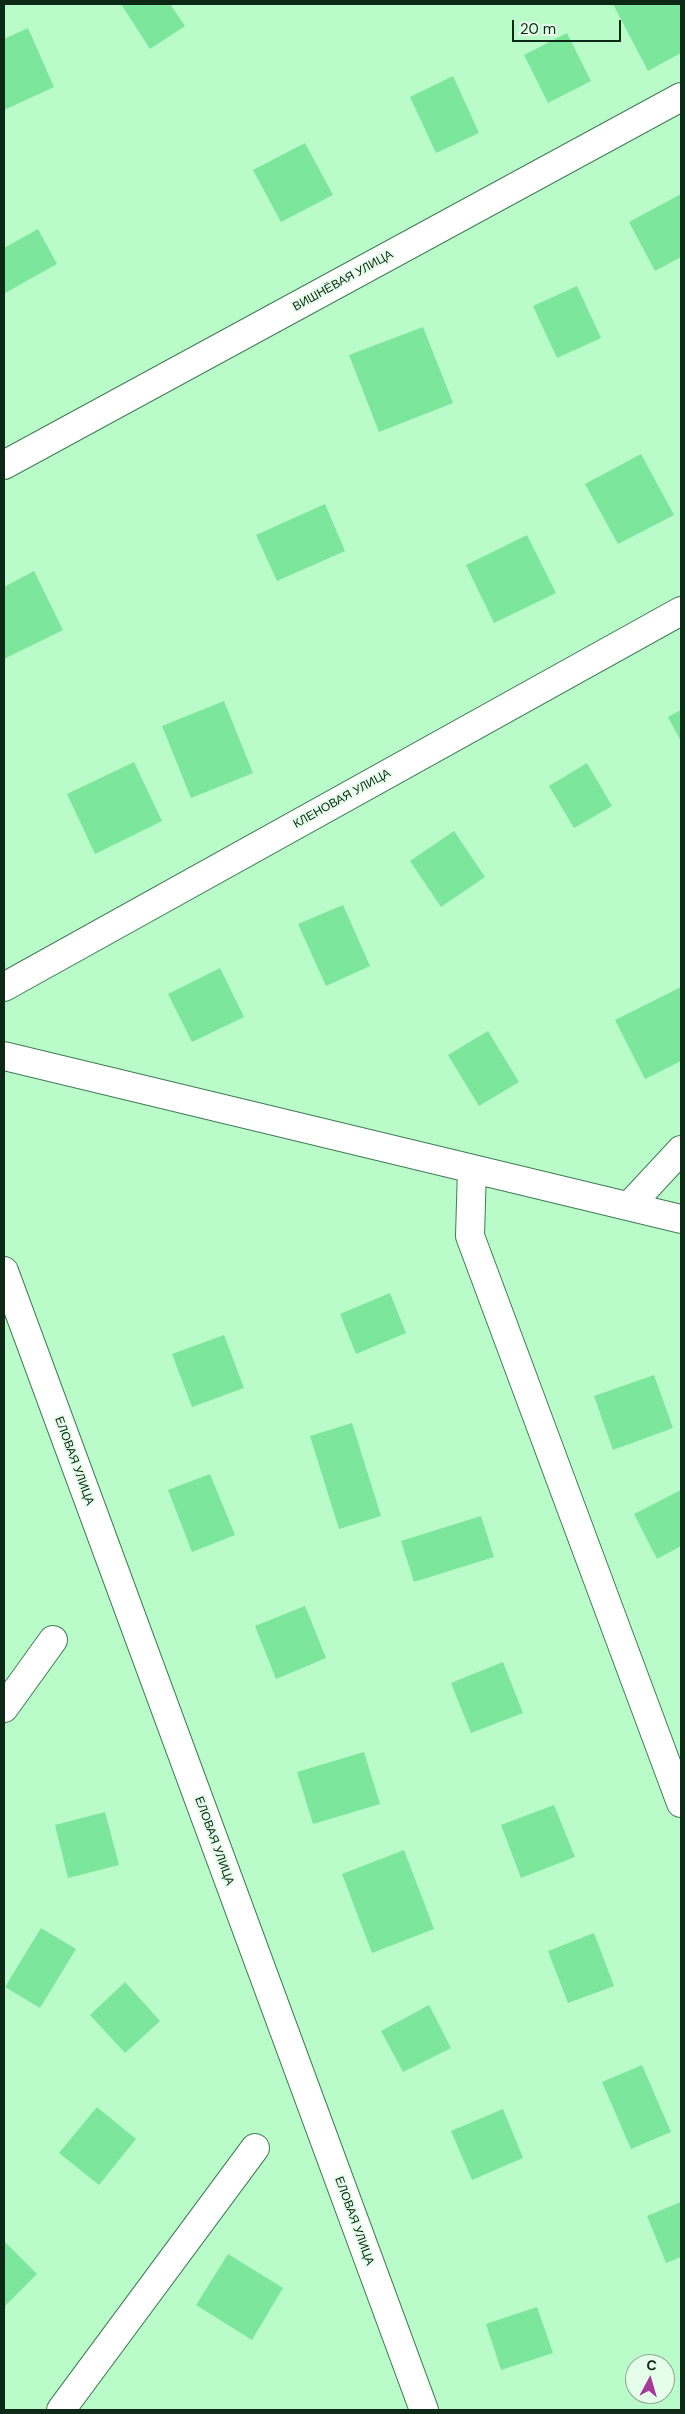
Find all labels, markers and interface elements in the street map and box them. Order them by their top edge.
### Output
scale bar [515,10,624,42]
text: 20 m [520,19,556,39]
street label: ВИШНЁВАЯ УЛИЦА [290,247,396,315]
street label: КЛЕНОВАЯ УЛИЦА [291,766,393,832]
street label: ЕЛОВАЯ УЛИЦА [51,1415,97,1507]
street label: ЕЛОВАЯ УЛИЦА [191,1795,237,1887]
street label: ЕЛОВАЯ УЛИЦА [331,2175,377,2267]
north arrow [625,2354,675,2404]
text: С [645,2356,657,2375]

